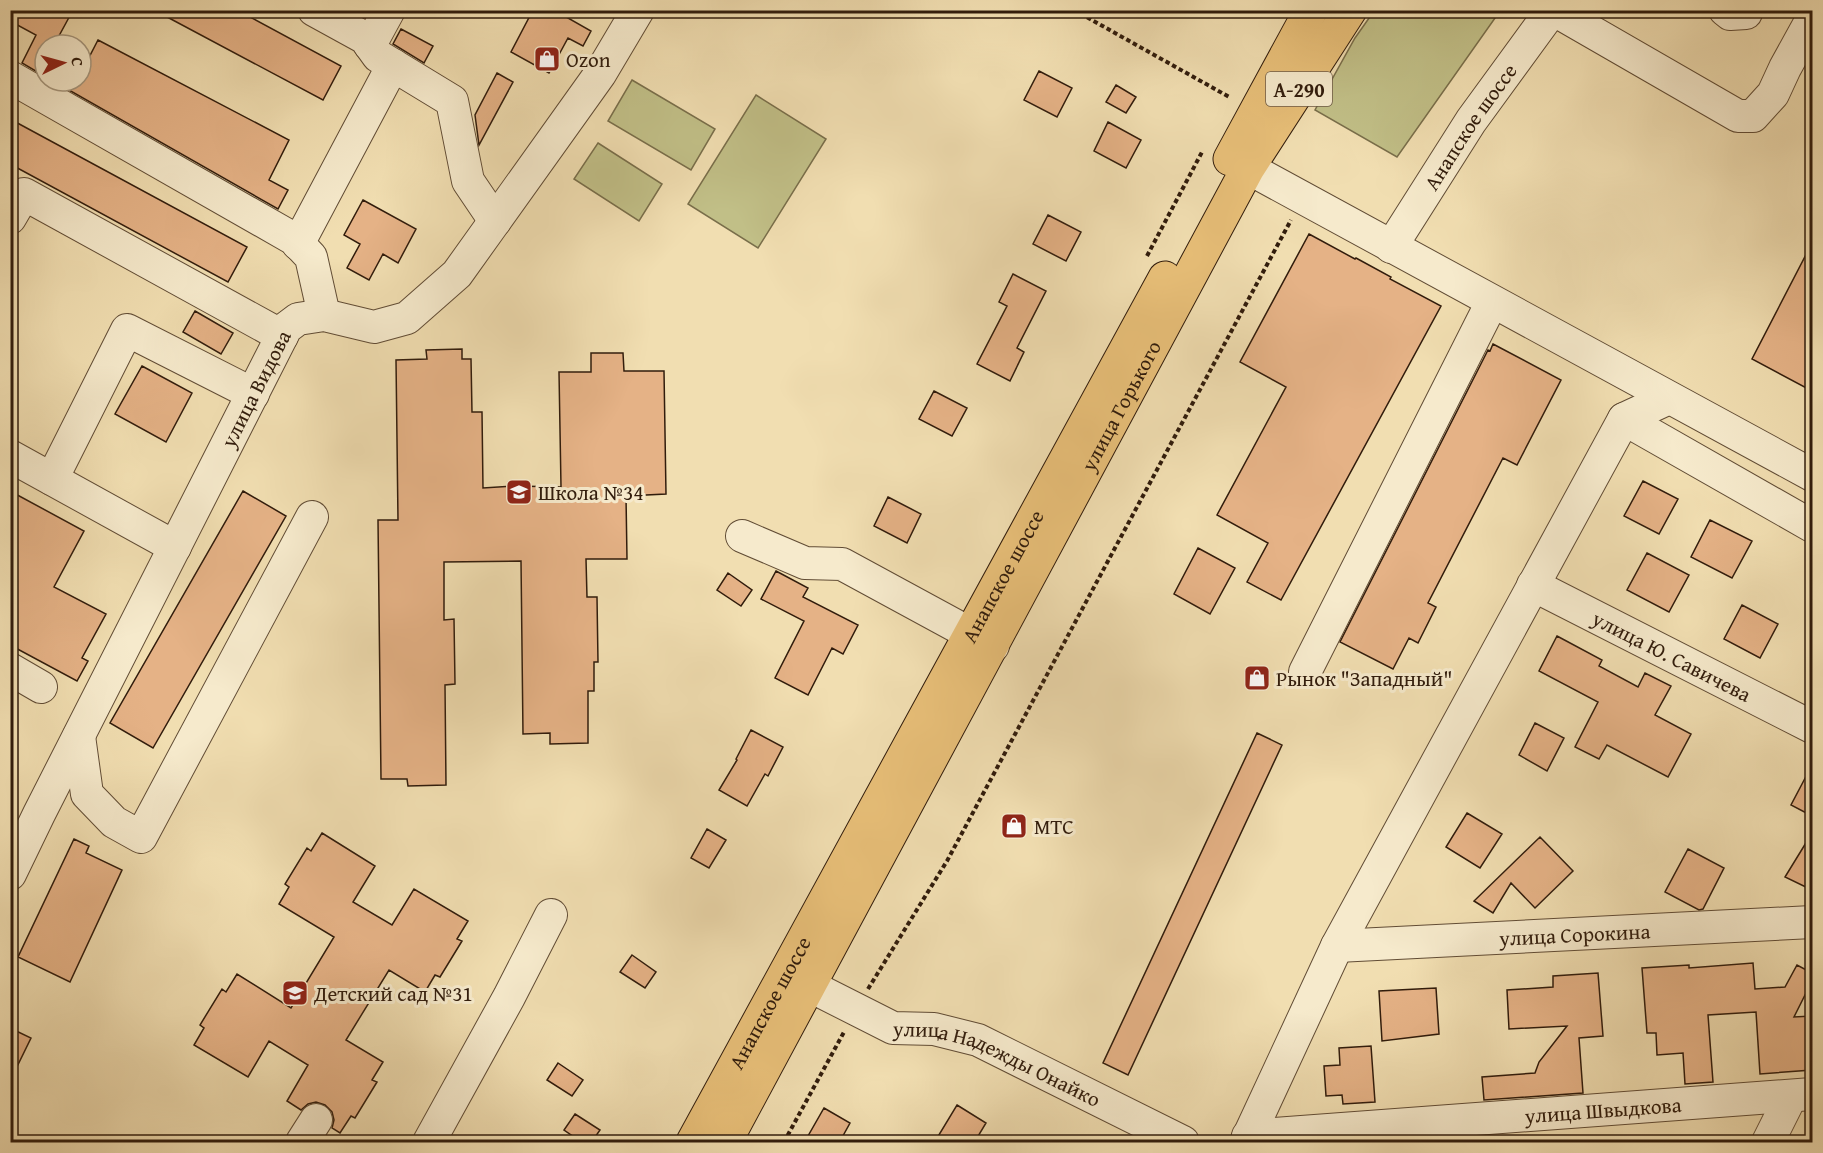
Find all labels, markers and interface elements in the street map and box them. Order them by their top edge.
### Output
north arrow [33,33,93,93]
shop icon: Ozon [532,44,562,74]
place label: Ozon [566,44,611,75]
text: С [66,56,90,67]
street label: Анапское шоссе [1416,56,1524,196]
road number: А-290 [1266,72,1332,106]
street label: улица Видова [212,324,298,453]
street label: улица Горького [1072,334,1168,477]
school or university icon: Школа №34 [504,477,534,507]
place label: Школа №34 [538,477,644,508]
street label: Анапское шоссе [953,504,1051,648]
street label: улица Ю. Савичева [1586,602,1757,709]
shop icon: Рынок "Западный" [1242,663,1272,693]
place label: Рынок "Западный" [1276,663,1452,694]
shop icon: МТС [999,811,1029,841]
place label: МТС [1034,811,1074,842]
street label: улица Сорокина [1497,915,1651,953]
street label: Анапское шоссе [720,930,818,1075]
school or university icon: Детский сад №31 [280,978,310,1008]
place label: Детский сад №31 [313,978,473,1009]
street label: улица Надежды Онайко [892,1012,1106,1114]
street label: улица Швыдкова [1522,1088,1683,1131]

